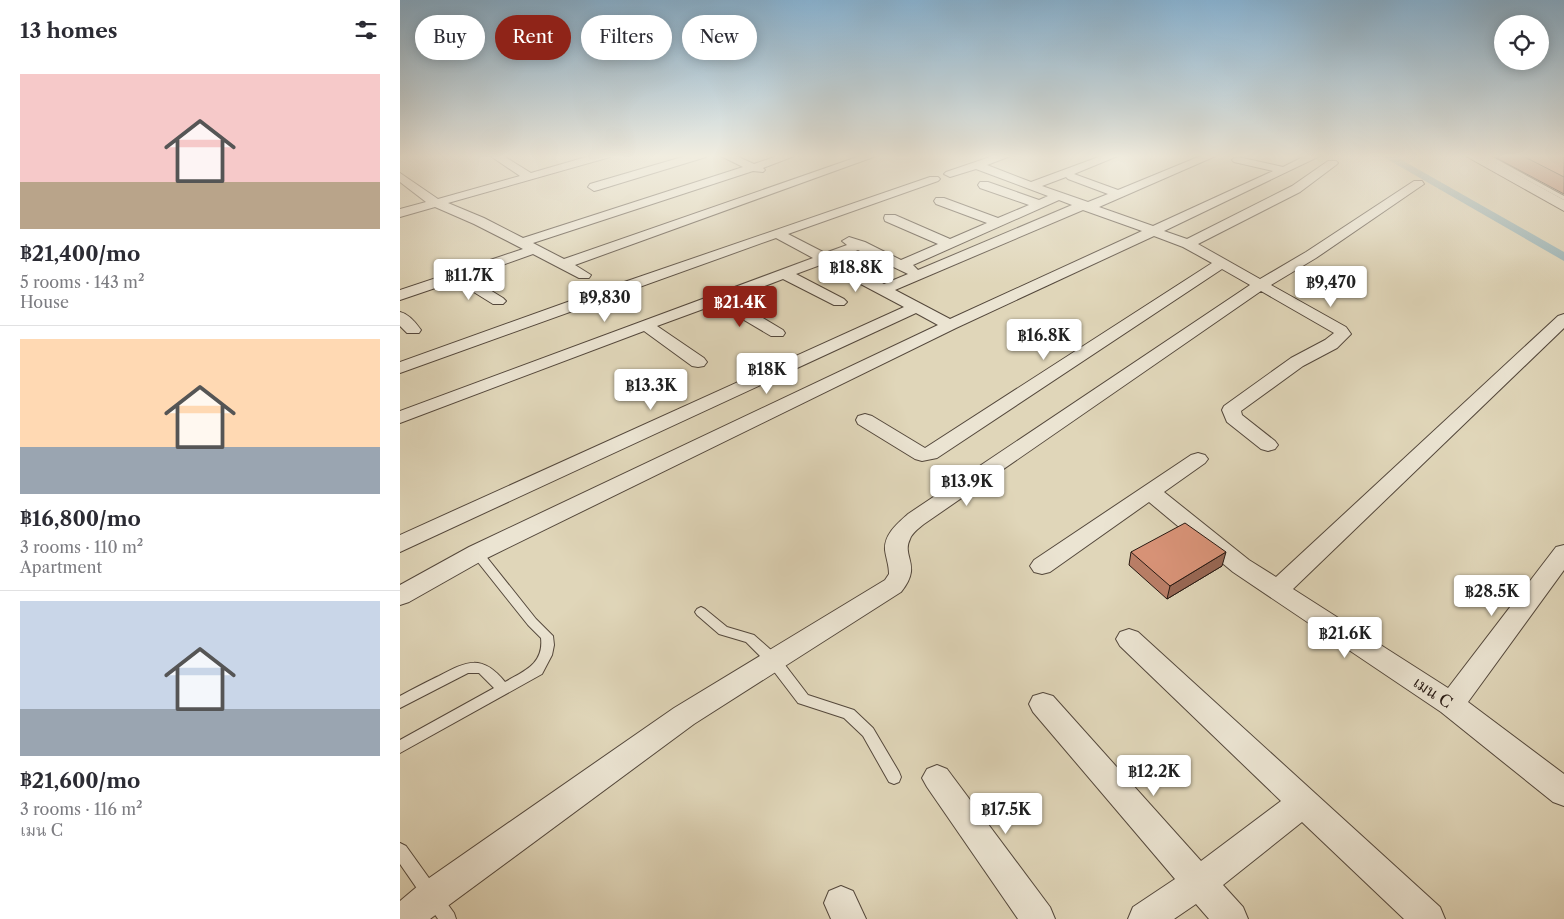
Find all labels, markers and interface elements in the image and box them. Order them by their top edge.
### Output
chip: Buy [415,15,485,60]
chip: Rent [495,15,571,60]
chip: Filters [581,15,672,60]
chip: New [682,15,757,60]
map controls [1494,15,1549,70]
button: locate [1494,15,1549,70]
icon: filters [352,16,380,44]
text: 13 homes [20,18,118,43]
icon: home [155,106,245,196]
text: ฿21,400/mo [20,241,140,266]
pin: ฿18.8K [815,250,897,293]
text: ฿18.8K [829,257,883,277]
pin: ฿11.7K [428,258,510,301]
text: ฿11.7K [445,265,493,285]
pin: ฿9,470 [1290,266,1372,308]
text: 5 rooms · 143 m² [20,272,144,292]
text: ฿9,470 [1306,272,1356,292]
pin: ฿9,830 [564,280,646,323]
pin: ฿21.4K [699,286,781,328]
text: ฿9,830 [579,287,631,307]
text: House [20,292,69,312]
text: ฿21.4K [714,292,766,312]
pin: ฿16.8K [1003,318,1085,361]
text: ฿16.8K [1018,325,1070,345]
pin: ฿18K [737,352,797,395]
text: ฿18K [748,359,786,379]
pin: ฿13.3K [610,368,692,411]
icon: home [155,372,245,462]
text: ฿13.3K [625,375,677,395]
pin: ฿13.9K [926,464,1008,507]
text: ฿13.9K [941,471,993,491]
text: ฿16,800/mo [20,506,141,531]
text: 3 rooms · 110 m² [20,537,143,557]
text: Apartment [20,557,102,577]
pin: ฿28.5K [1451,574,1533,617]
text: ฿28.5K [1465,581,1519,601]
pin: ฿21.6K [1304,616,1386,659]
text: ฿21.6K [1319,623,1371,643]
icon: home [155,634,245,724]
street label: เมน C [1410,672,1456,712]
pin: ฿12.2K [1113,754,1195,797]
text: ฿12.2K [1128,761,1180,781]
text: ฿21,600/mo [20,768,140,793]
pin: ฿17.5K [965,792,1047,835]
text: 3 rooms · 116 m² [20,799,143,819]
text: ฿17.5K [981,799,1031,819]
text: เมน C [20,820,63,840]

